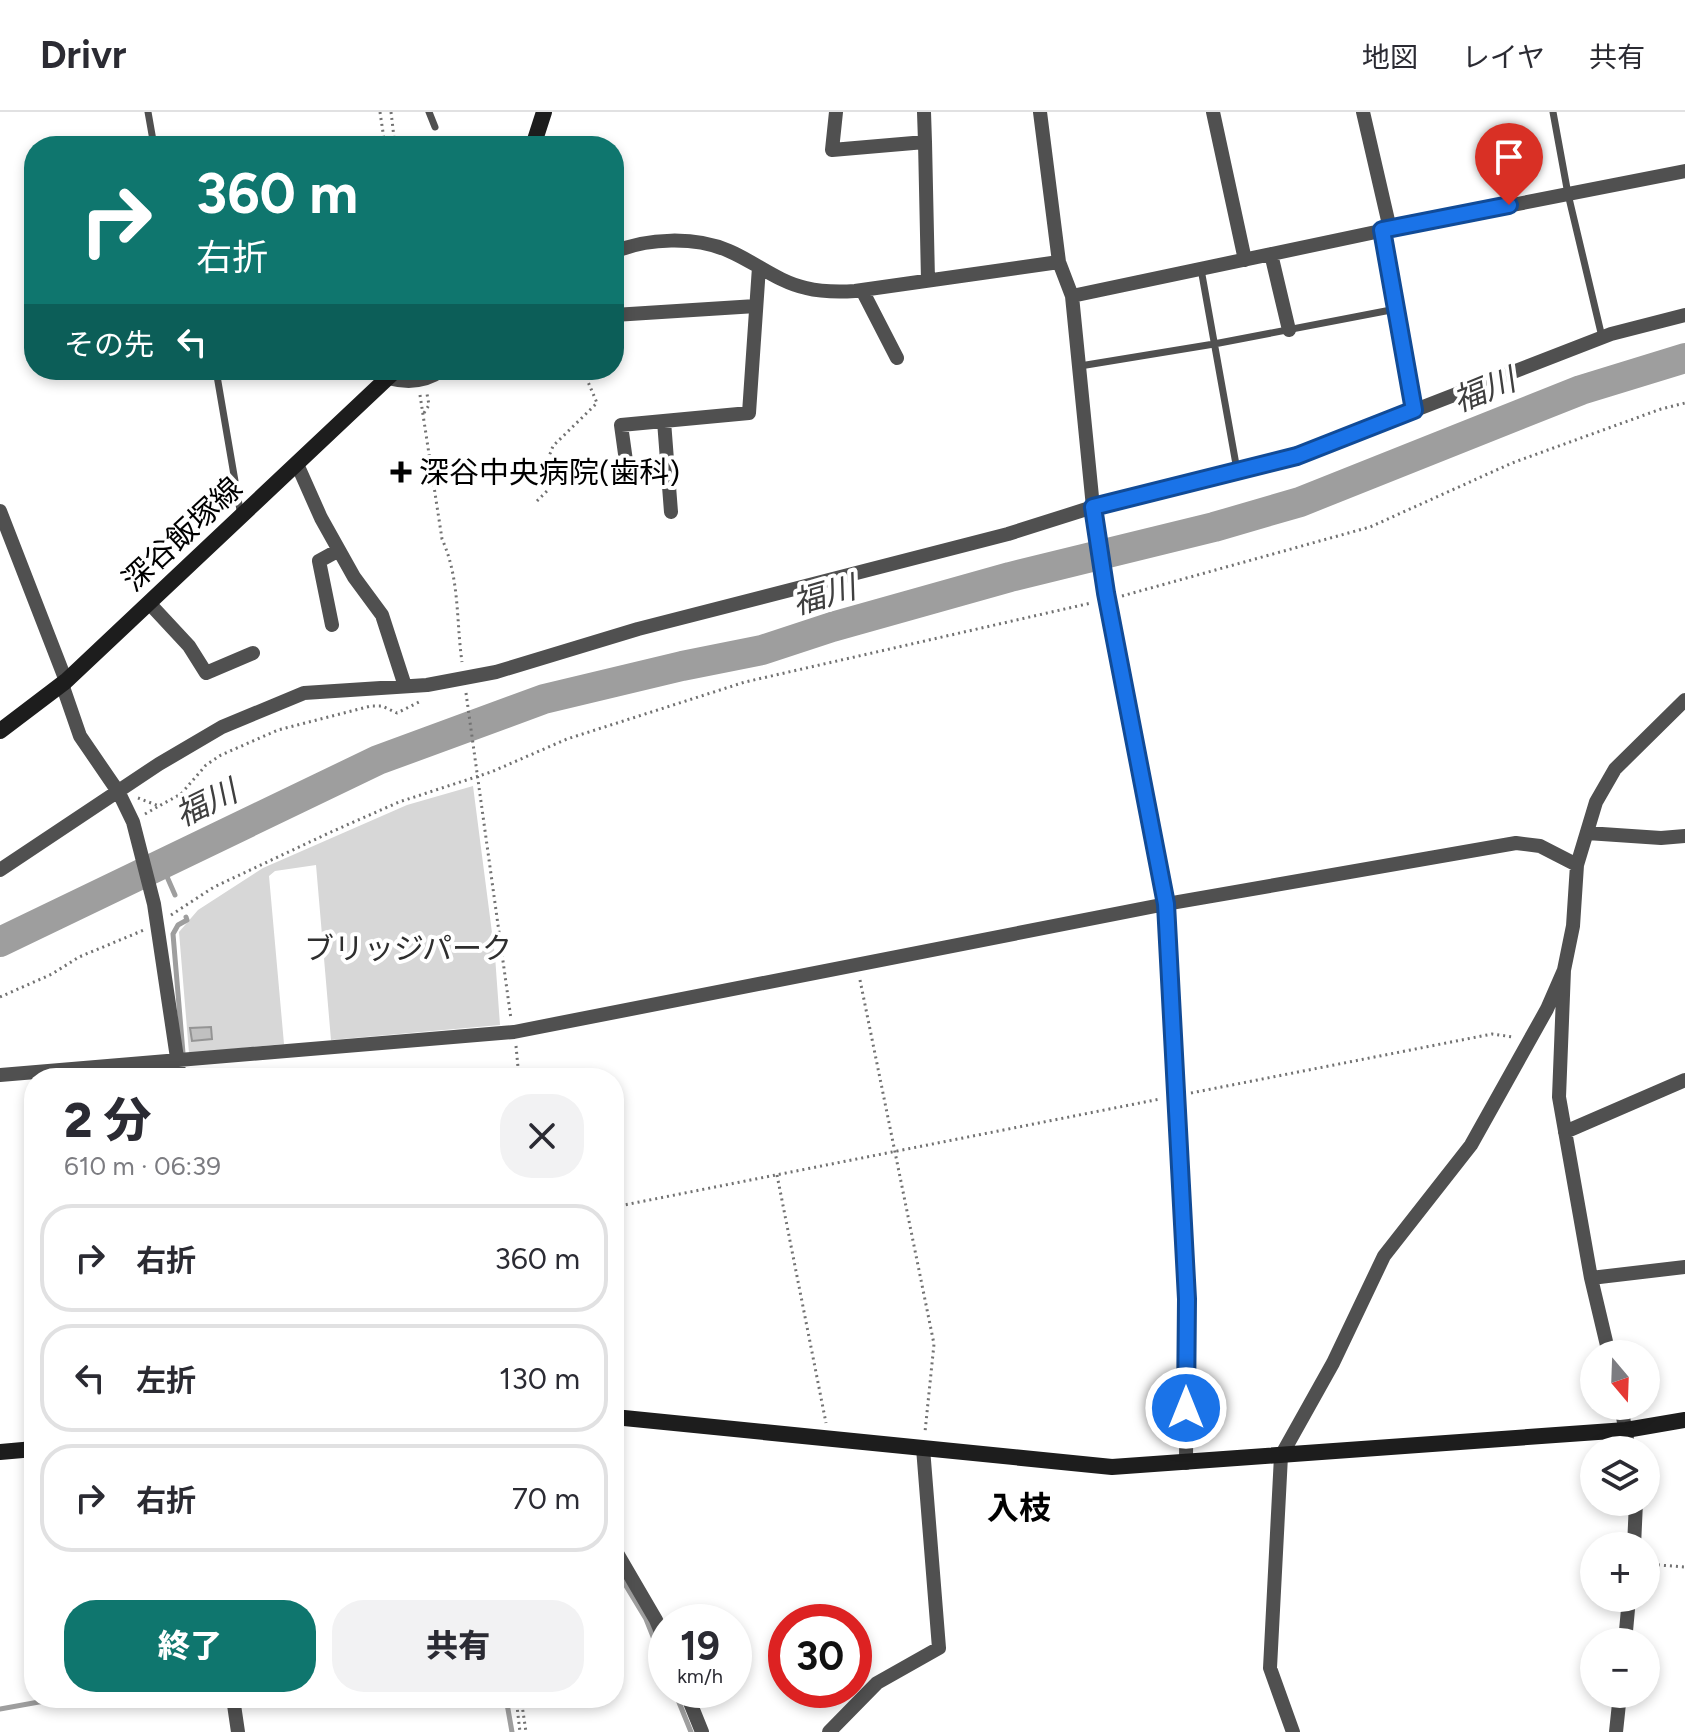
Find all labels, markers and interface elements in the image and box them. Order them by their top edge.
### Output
text: Drivr [40,32,127,78]
text: 地図 [1362,40,1418,74]
text: レイヤ [1462,40,1545,74]
text: 共有 [1589,40,1645,74]
pin [1475,123,1543,205]
icon: arrive [1487,135,1531,179]
text: 360 m [196,160,358,227]
icon: right [64,168,168,272]
text: 右折 [196,236,268,279]
icon: left [170,320,214,364]
text: その先 [64,326,154,363]
water label: 福川 [1447,359,1524,420]
place label: 深谷中央病院(歯科) [419,454,680,491]
marker: 深谷中央病院(歯科) [390,461,412,483]
street label: 深谷飯塚線 [115,469,249,599]
water label: 福川 [788,567,863,622]
water label: 福川 [169,771,246,834]
park label: ブリッジパーク [304,930,512,967]
text: 2 分 [64,1091,151,1149]
button: close [500,1094,584,1178]
text: 610 m · 06:39 [64,1150,221,1182]
icon: right [68,1236,112,1280]
text: 360 m [495,1240,580,1277]
text: 右折 [136,1242,196,1279]
north arrow [1580,1340,1660,1420]
map controls [1580,1340,1660,1708]
icon: left [68,1356,112,1400]
text: 130 m [499,1360,580,1397]
text: 左折 [136,1362,196,1399]
position arrow [1144,1366,1228,1450]
button: layers [1580,1436,1660,1516]
icon: right [68,1476,112,1520]
text: 70 m [512,1480,580,1517]
text: 右折 [136,1482,196,1519]
district label: 入枝 [987,1489,1051,1527]
button: + [1580,1532,1660,1612]
button: 終了 [64,1600,316,1692]
button: 共有 [332,1600,584,1692]
speed limit sign: 30 [768,1604,872,1708]
text: 19 [680,1622,720,1670]
button: − [1580,1628,1660,1708]
text: km/h [677,1664,723,1688]

